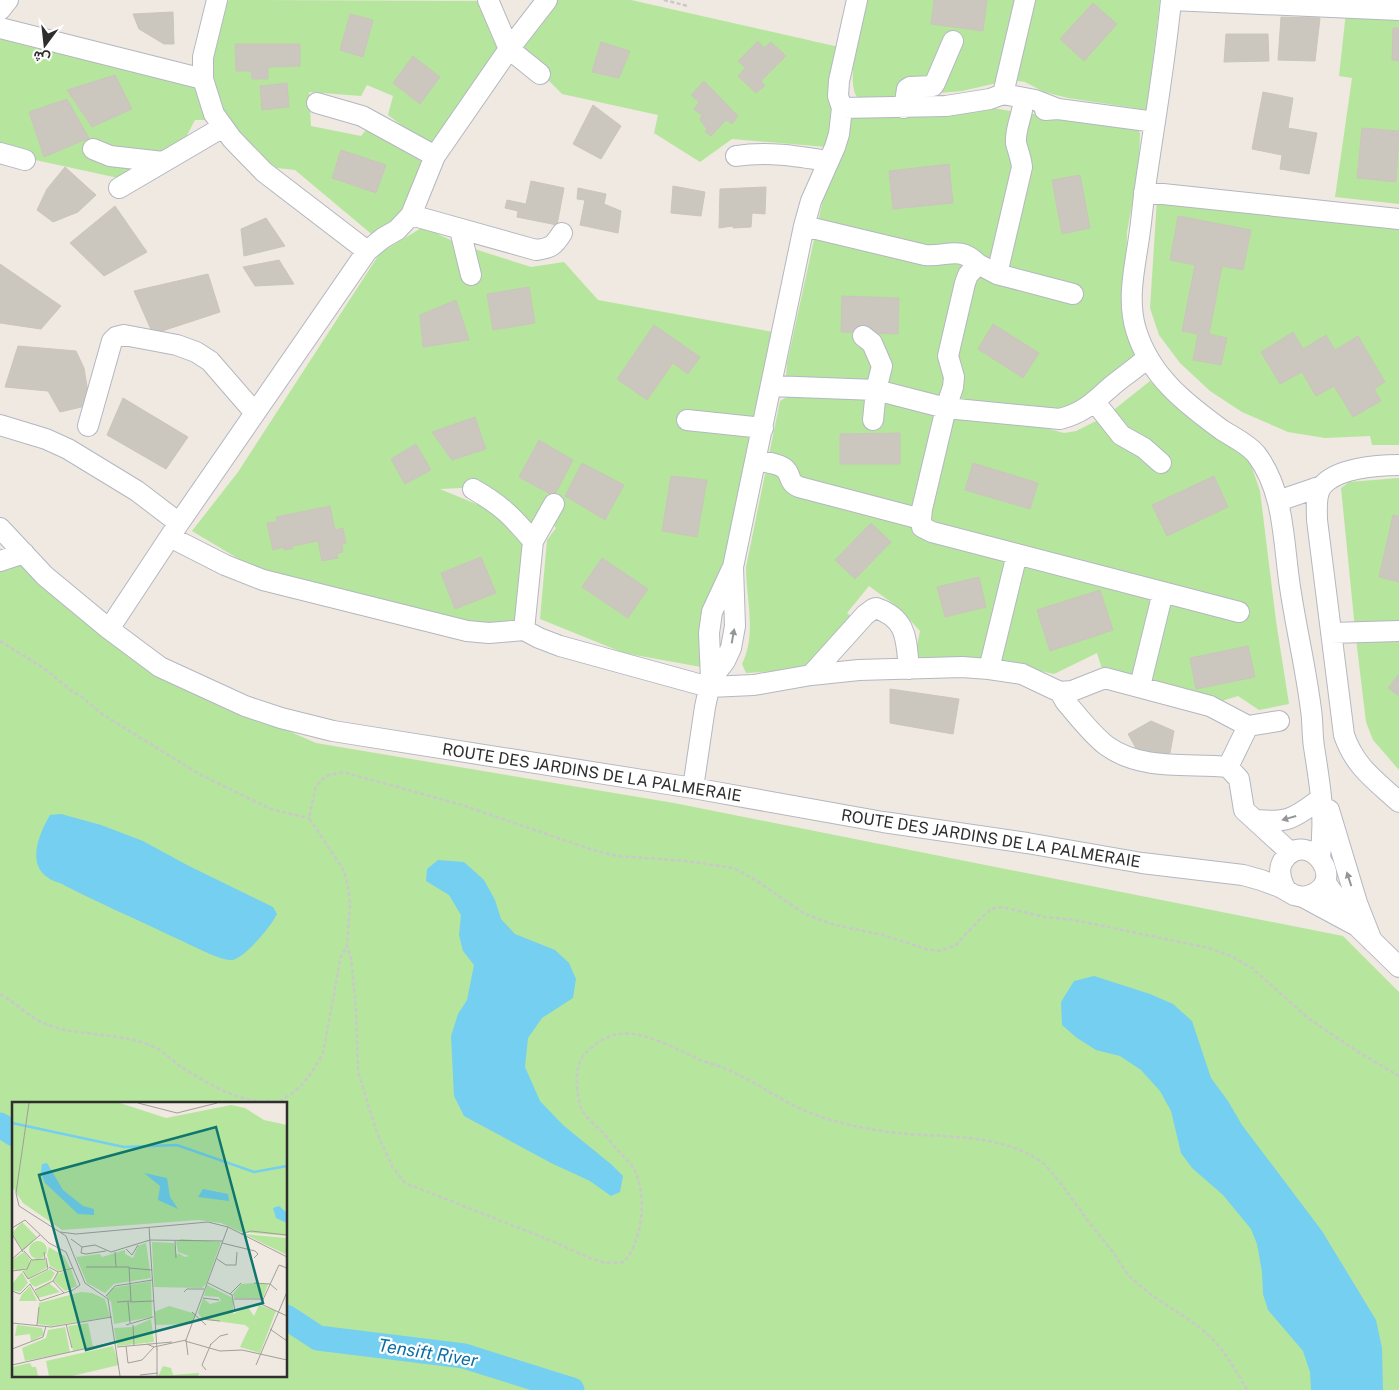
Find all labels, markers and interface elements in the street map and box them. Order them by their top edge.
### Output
north arrow [20,20,70,70]
text: ش [31,47,52,67]
one-way arrow [730,628,738,644]
street label: ROUTE DES JARDINS DE LA PALMERAIE [441,739,743,806]
street label: ROUTE DES JARDINS DE LA PALMERAIE [840,805,1142,872]
one-way arrow [1281,815,1296,823]
one-way arrow [1345,871,1352,886]
inset map [12,1102,288,1378]
water label: Tensift River [377,1334,480,1371]

